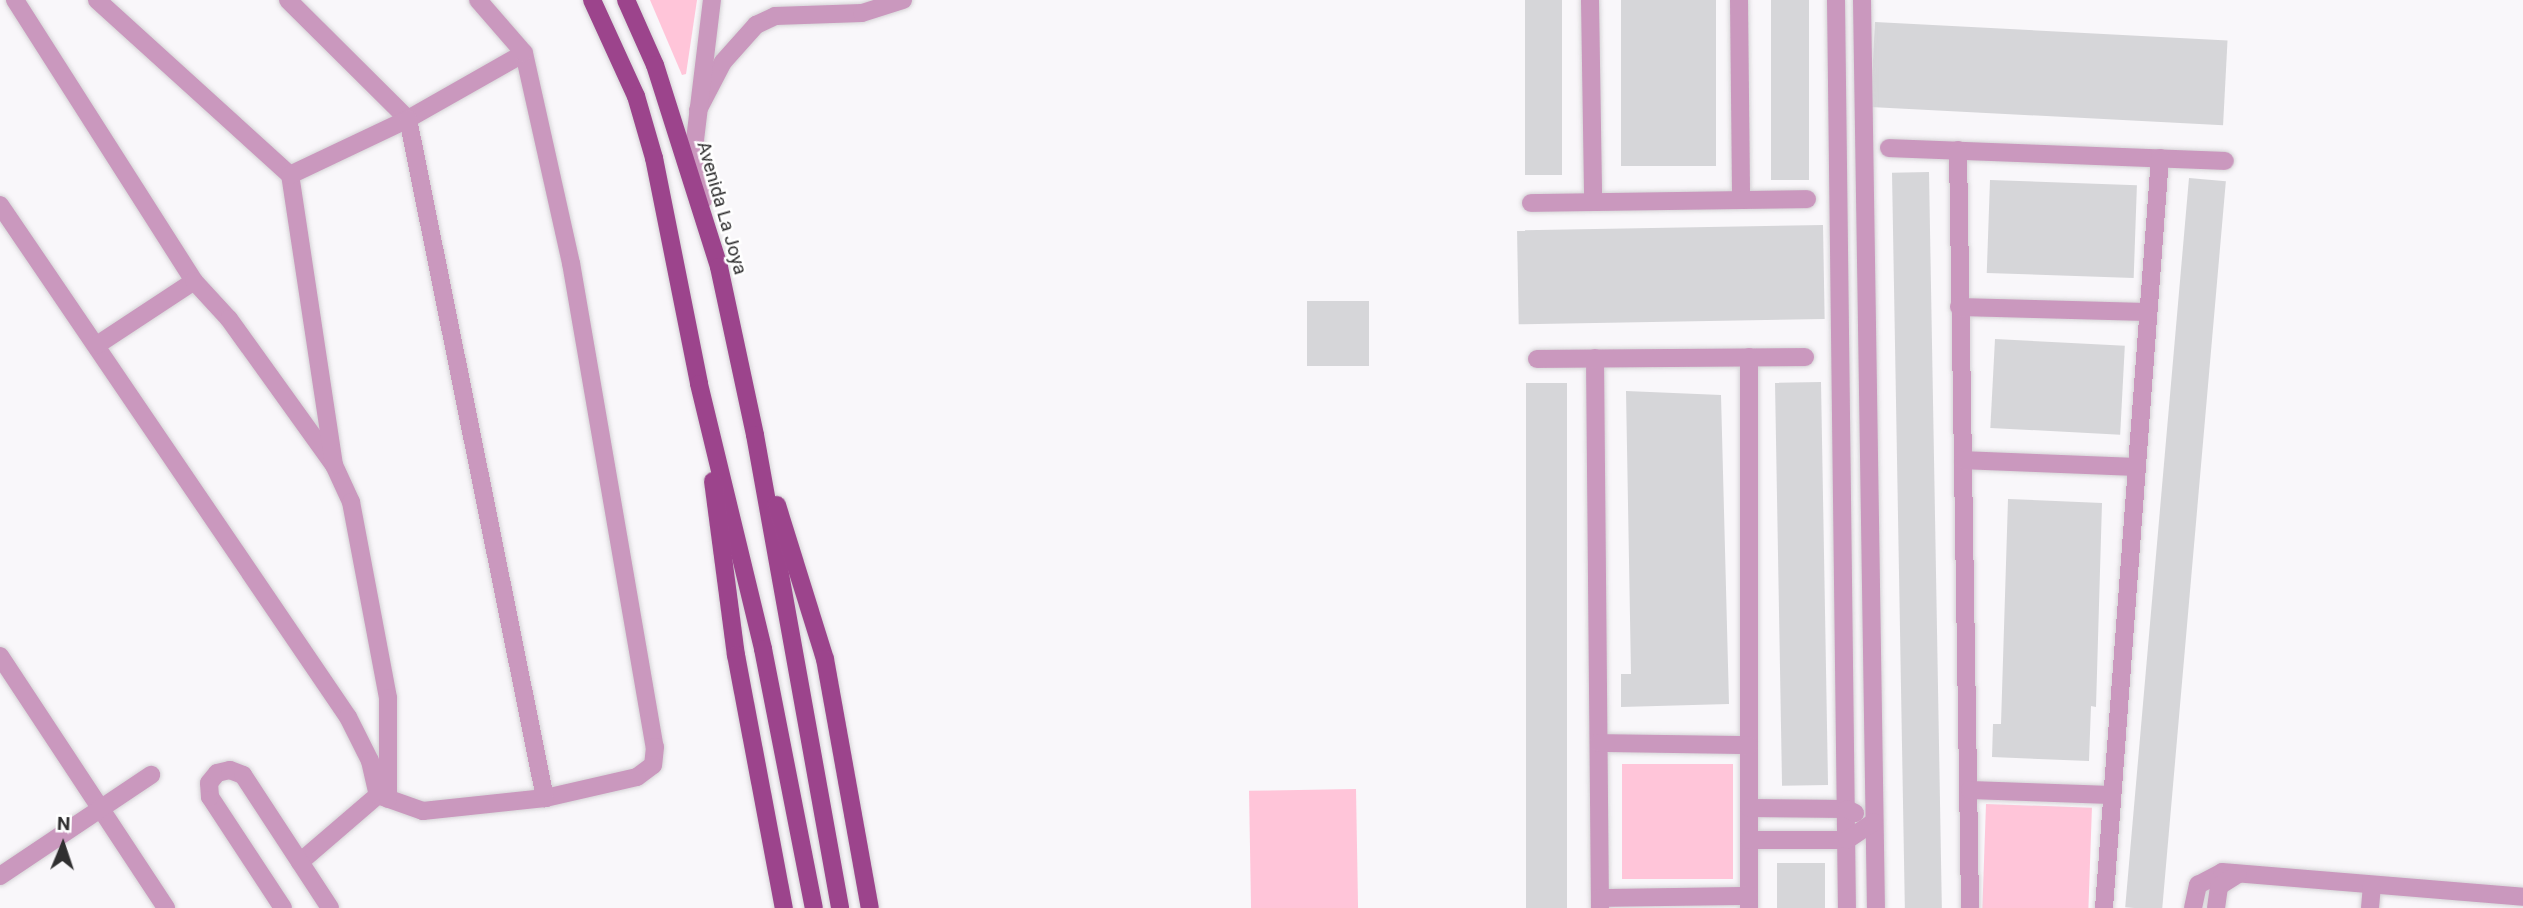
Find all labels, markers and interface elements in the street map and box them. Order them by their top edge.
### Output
street label: Avenida La Joya [692,139,752,277]
north arrow [28,810,98,880]
text: N [57,812,71,835]

